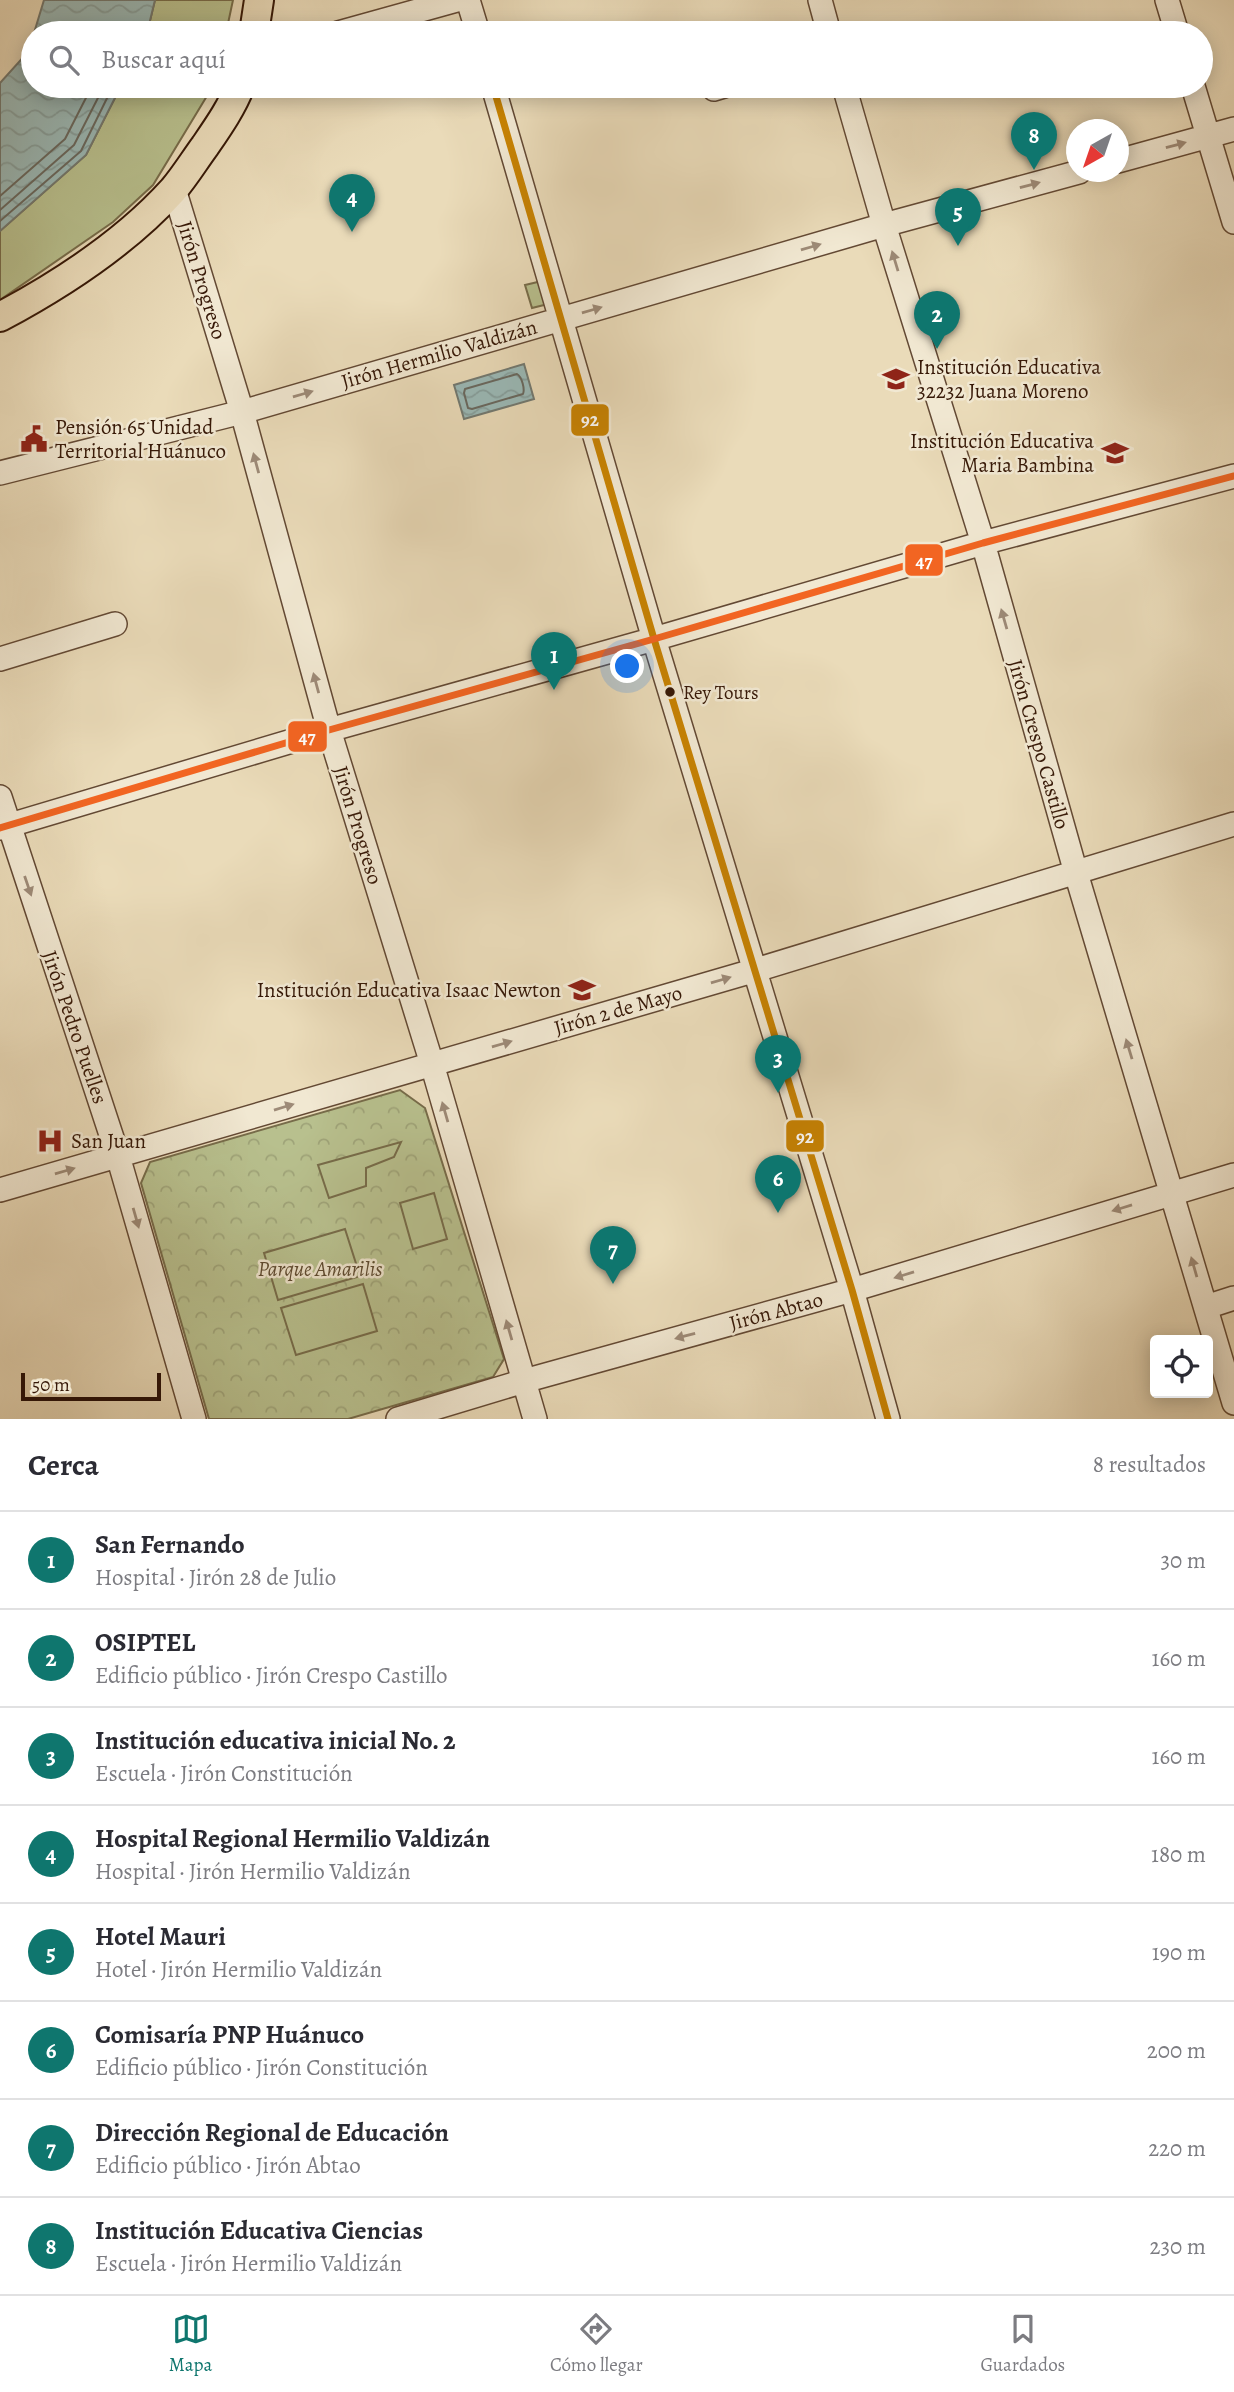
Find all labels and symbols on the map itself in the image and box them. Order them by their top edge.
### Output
pin: 8 [1011,112,1057,170]
north arrow [1066,119,1129,182]
one-way arrow [1166,139,1187,149]
pin: 4 [329,174,375,232]
one-way arrow [1019,179,1041,190]
pin: 5 [935,188,981,246]
street label: Jirón Progreso [171,217,233,343]
one-way arrow [800,241,821,251]
one-way arrow [890,250,900,271]
pin: 2 [914,291,960,349]
one-way arrow [582,305,603,315]
street label: Jirón Hermilio Valdizán [338,313,540,395]
place label: Institución Educativa 32232 Juana Moreno [917,353,1101,405]
school or university icon: Institución Educativa 32232 Juana Moreno [881,364,911,394]
one-way arrow [293,388,314,398]
line badge: 92 [570,403,610,437]
text: 92 [581,407,599,433]
place label: Pensión 65 Unidad Territorial Huánuco [55,413,226,465]
public building icon: Pensión 65 Unidad Territorial Huánuco [19,424,49,454]
place label: Institución Educativa Maria Bambina [910,427,1094,479]
school or university icon: Institución Educativa Maria Bambina [1100,438,1130,468]
one-way arrow [250,452,261,474]
line badge: 47 [904,543,944,577]
text: 47 [915,548,933,574]
one-way arrow [999,608,1009,629]
pin: 1 [531,632,577,690]
your location [610,649,644,683]
street label: Jirón Crespo Castillo [1001,656,1077,832]
one-way arrow [310,672,321,694]
place label: Rey Tours [683,680,759,706]
marker: Rey Tours [663,685,677,699]
line badge: 47 [287,720,328,753]
text: 47 [298,724,316,750]
street label: Jirón Progreso [327,762,389,888]
one-way arrow [23,875,34,896]
street label: Jirón Pedro Puelles [36,947,114,1107]
one-way arrow [710,974,732,985]
school or university icon: Institución Educativa Isaac Newton [567,975,597,1005]
place label: Institución Educativa Isaac Newton [257,976,561,1004]
street label: Jirón 2 de Mayo [551,978,685,1042]
pin: 3 [755,1035,801,1093]
one-way arrow [492,1038,513,1048]
one-way arrow [1123,1039,1134,1060]
one-way arrow [440,1101,450,1122]
one-way arrow [274,1102,295,1112]
line badge: 92 [785,1119,825,1153]
text: 92 [796,1124,814,1150]
hospital icon: San Juan [35,1126,65,1156]
place label: San Juan [71,1127,146,1155]
pin: 6 [755,1155,801,1213]
one-way arrow [55,1166,76,1176]
one-way arrow [1111,1204,1132,1214]
one-way arrow [132,1208,142,1229]
pin: 7 [590,1226,636,1284]
park label: Parque Amarilis [258,1255,382,1283]
one-way arrow [1189,1257,1199,1278]
one-way arrow [893,1270,914,1280]
street label: Jirón Abtao [726,1285,826,1337]
one-way arrow [503,1319,514,1341]
one-way arrow [674,1331,696,1342]
scale bar [21,1370,161,1402]

